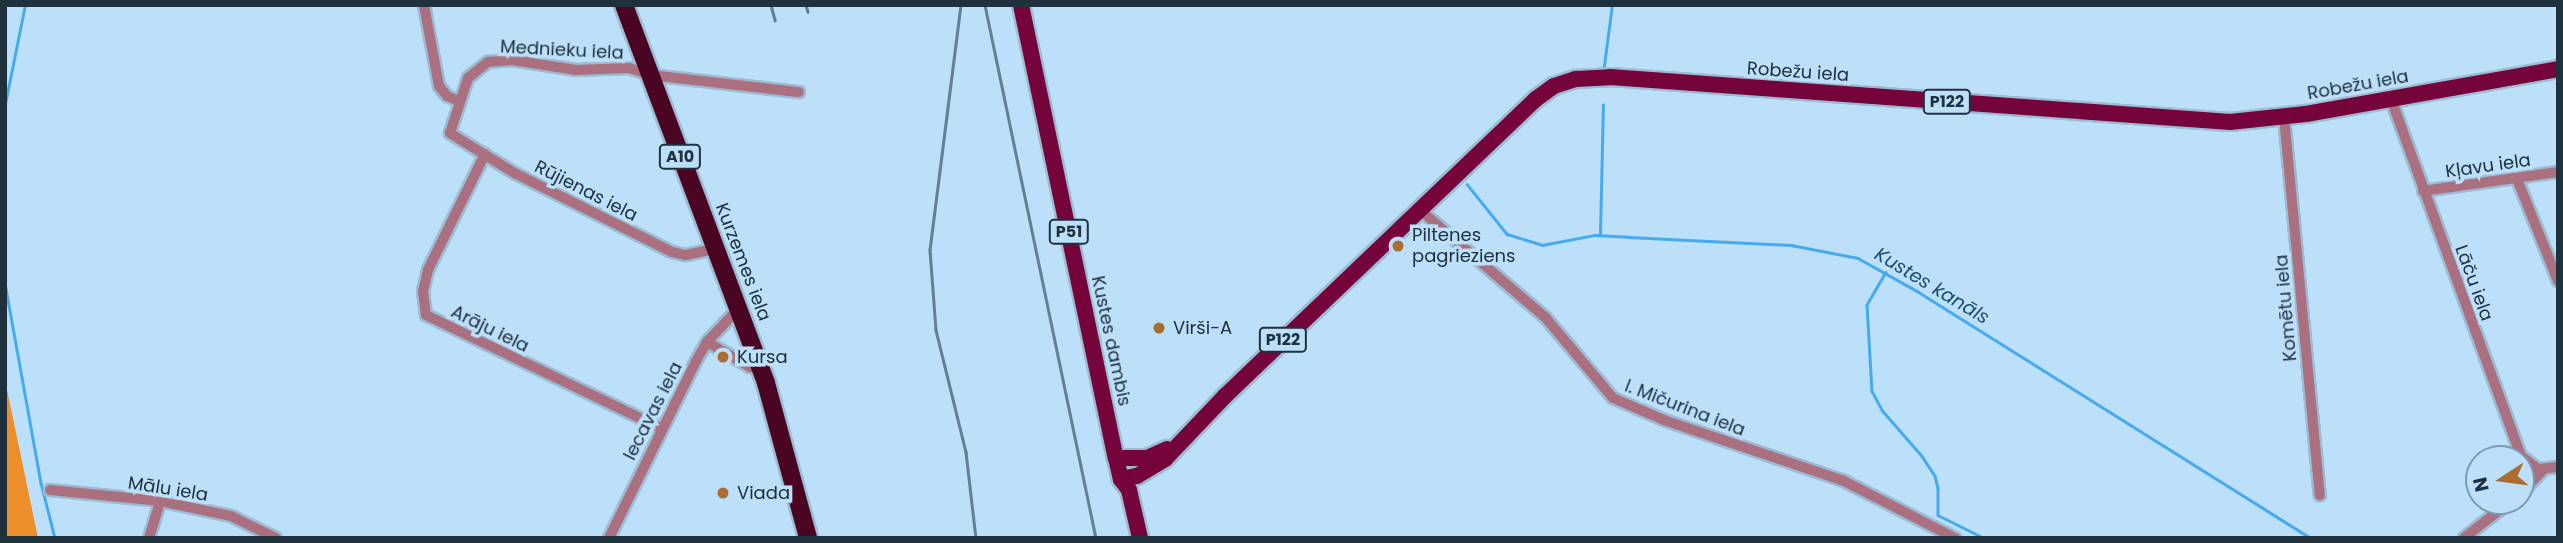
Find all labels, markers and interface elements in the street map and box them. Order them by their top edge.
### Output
street label: Mednieku iela [500,36,624,64]
street label: Robežu iela [1746,58,1850,86]
street label: Robežu iela [2306,65,2410,105]
road number: P122 [1923,90,1972,114]
road number: A10 [657,144,703,169]
street label: Kļavu iela [2444,149,2532,183]
street label: Rūjienas iela [531,156,641,226]
street label: Kurzemes iela [711,200,775,324]
road number: P51 [1048,220,1090,244]
place label: Piltenes pagrieziens [1412,225,1515,268]
marker: Piltenes pagrieziens [1390,238,1406,254]
street label: Lāču iela [2450,242,2498,324]
water label: Kustes kanāls [1870,243,1994,329]
street label: Komētu iela [2271,254,2301,362]
street label: Kustes dambis [1087,274,1135,408]
street label: Arāju iela [448,301,532,357]
place label: Virši-A [1173,317,1232,339]
marker: Virši-A [1151,320,1167,336]
road number: P122 [1258,328,1308,352]
place label: Kursa [737,346,788,368]
marker: Kursa [715,349,731,365]
street label: Iecavas iela [619,358,687,464]
street label: I. Mičurina iela [1622,375,1748,441]
north arrow [2465,445,2535,515]
street label: Mālu iela [127,472,209,506]
text: N [2466,474,2496,494]
place label: Viada [737,482,790,504]
marker: Viada [715,485,731,501]

